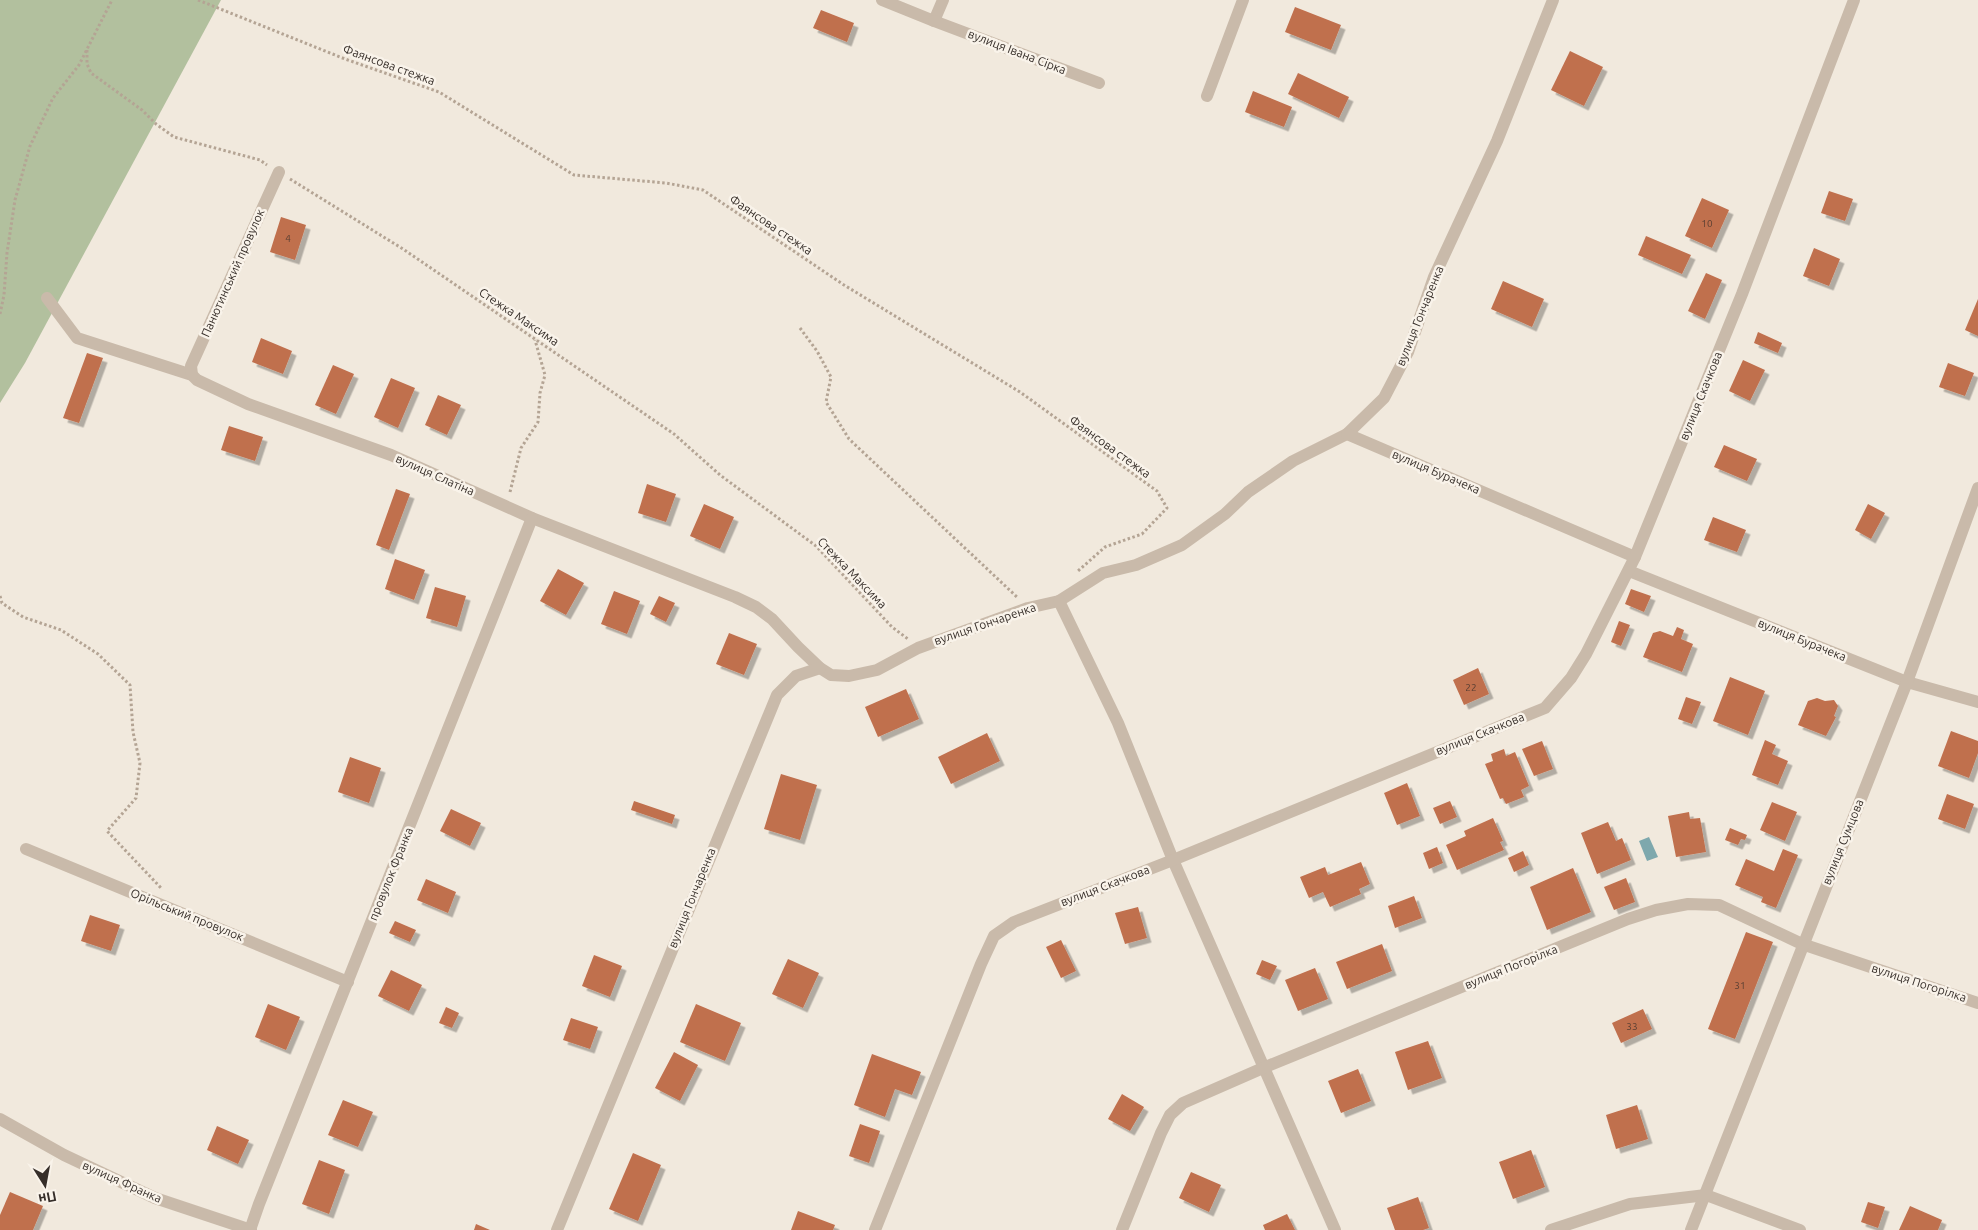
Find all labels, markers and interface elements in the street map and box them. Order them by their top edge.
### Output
street label: вулиця Івана Сірка [966,27,1068,76]
street label: Фаянсова стежка [341,42,437,87]
street label: Фаянсова стежка [727,192,815,257]
street label: Панютинський провулок [198,207,267,339]
house number: 10 [1701,218,1713,229]
house number: 4 [285,233,291,244]
street label: вулиця Гончаренка [1394,264,1446,368]
street label: Стежка Максима [477,285,562,348]
street label: вулиця Скачкова [1677,350,1724,442]
street label: Фаянсова стежка [1067,413,1153,480]
street label: вулиця Бурачека [1390,447,1482,496]
street label: вулиця Слатіна [394,451,477,498]
street label: Стежка Максима [815,535,889,611]
street label: вулиця Гончаренка [932,600,1037,647]
street label: вулиця Бурачека [1756,616,1848,663]
house number: 22 [1465,682,1477,693]
street label: вулиця Скачкова [1434,710,1526,757]
street label: вулиця Сумцова [1819,797,1866,887]
street label: провулок Франка [366,825,415,922]
street label: вулиця Гончаренка [666,846,718,950]
street label: вулиця Скачкова [1058,863,1151,908]
street label: Орільський провулок [129,886,246,943]
street label: вулиця Погорілка [1463,942,1559,991]
street label: вулиця Погорілка [1870,961,1968,1004]
house number: 31 [1734,980,1746,991]
house number: 33 [1626,1021,1638,1032]
street label: вулиця Франка [81,1158,164,1205]
north arrow [20,1160,70,1210]
text: Пн [37,1188,58,1207]

